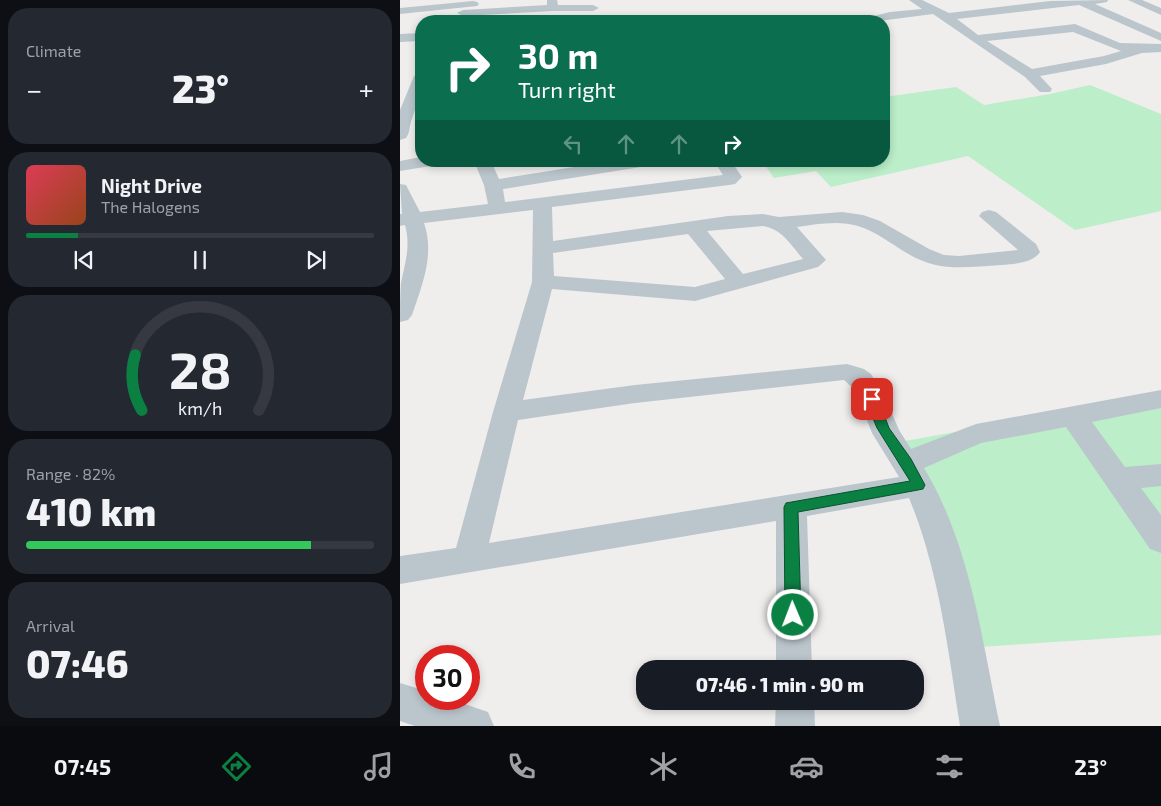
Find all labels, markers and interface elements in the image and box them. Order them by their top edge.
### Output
text: 30 m [518,34,598,76]
icon: right [435,35,500,100]
text: Climate [26,41,81,60]
text: 23° [172,65,229,111]
text: − [26,72,42,106]
text: + [359,72,374,106]
text: Turn right [518,76,616,102]
icon: left [559,130,587,158]
icon: ahead [612,130,640,158]
icon: ahead [665,130,693,158]
icon: right [718,130,746,158]
text: Night Drive [101,174,202,197]
text: The Halogens [101,197,200,216]
icon: previous [70,246,98,274]
icon: pause [186,246,214,274]
icon: next [302,246,330,274]
text: 28 [169,337,231,399]
pin [851,378,893,420]
icon: arrive [858,385,886,413]
text: km/h [178,397,222,419]
text: Range · 82% [26,464,115,483]
text: 410 km [26,488,156,534]
position arrow [766,588,818,640]
text: Arrival [26,616,75,635]
text: 07:46 [26,640,129,686]
speed limit sign: 30 [415,645,480,710]
text: 07:46 · 1 min · 90 m [696,673,864,696]
icon: directions [219,749,254,784]
icon: music [361,749,396,784]
icon: phone [504,749,539,784]
icon: climate [646,749,681,784]
icon: car [789,749,824,784]
icon: filters [932,749,967,784]
text: 07:45 [54,753,111,779]
text: 23° [1074,753,1107,779]

